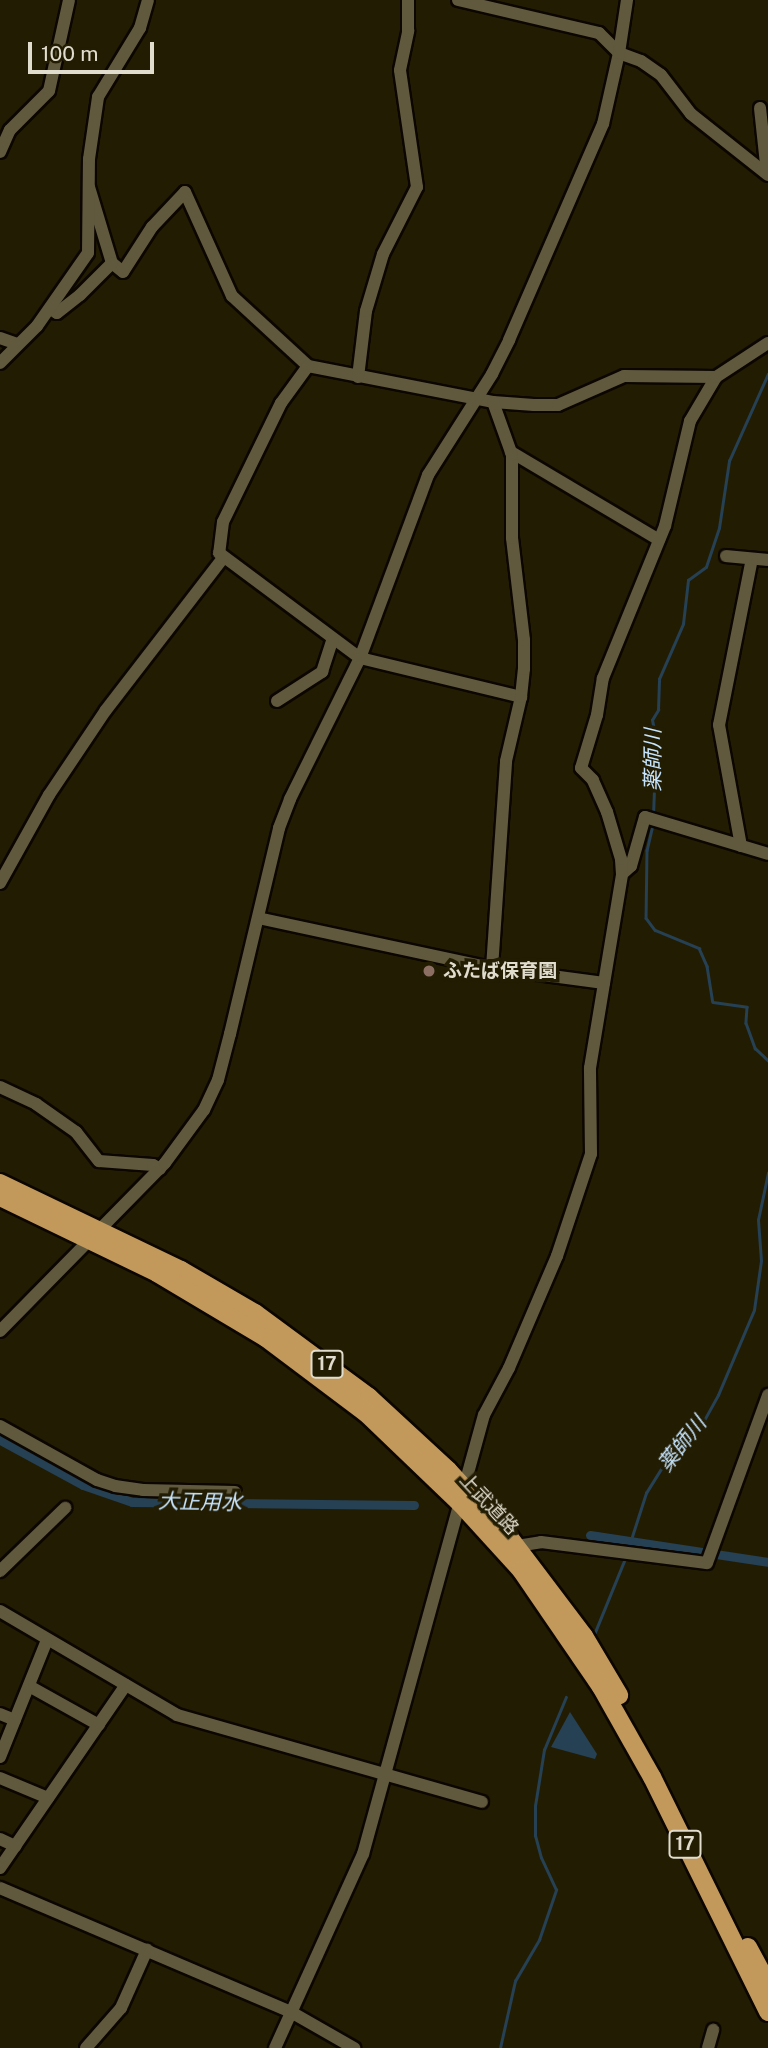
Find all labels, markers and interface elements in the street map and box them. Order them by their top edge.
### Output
scale bar [32,28,158,72]
text: 100 m [41,41,98,66]
water label: 薬師川 [640,729,666,791]
place label: ふたば保育園 [443,960,557,982]
marker: ふたば保育園 [421,963,437,979]
road number: 17 [310,1350,344,1378]
water label: 薬師川 [653,1411,711,1477]
street label: 上武道路 [455,1468,523,1540]
water label: 大正用水 [158,1489,242,1515]
road number: 17 [668,1830,702,1858]

